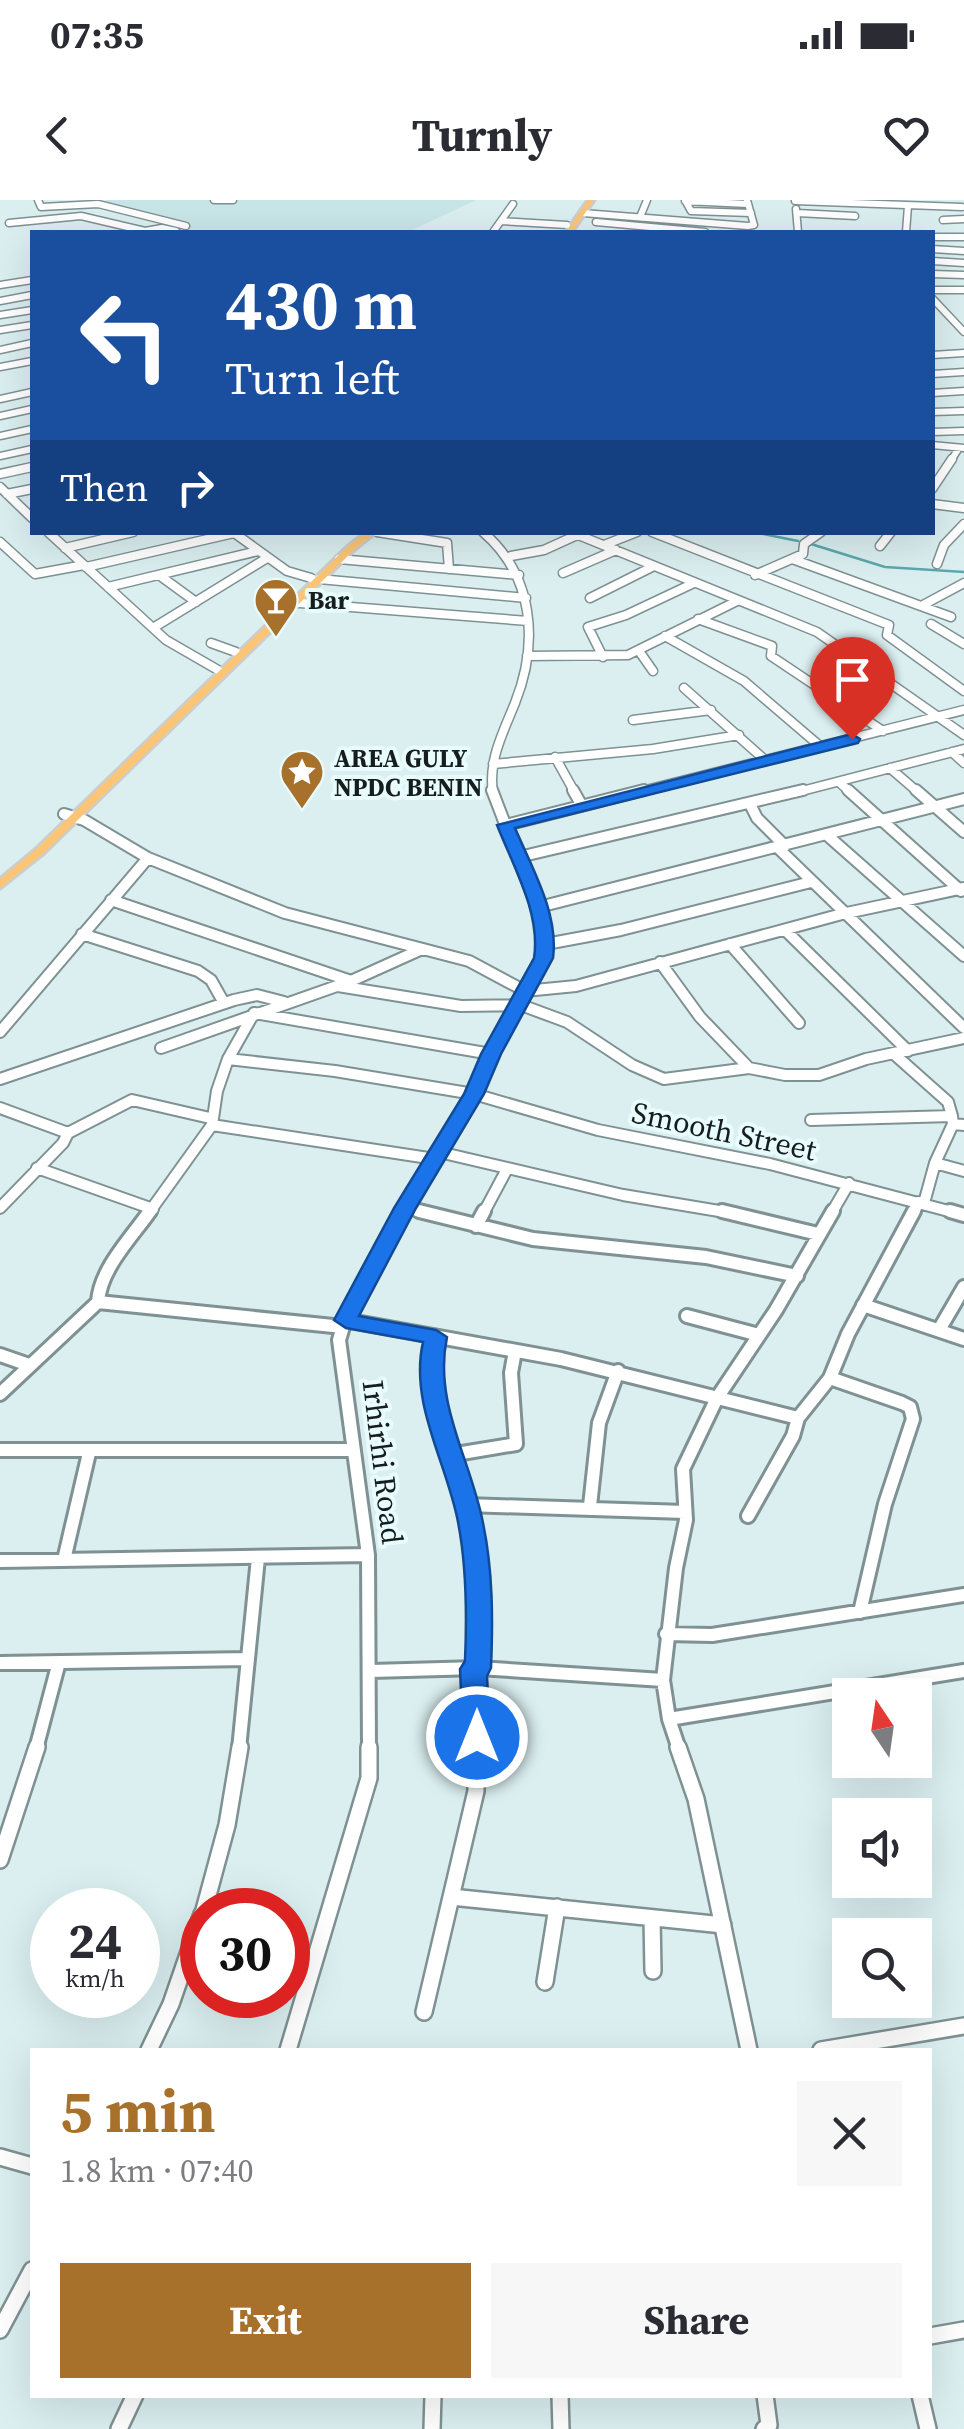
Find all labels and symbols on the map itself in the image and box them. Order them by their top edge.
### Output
bar icon: Bar [253,577,299,638]
place label: Bar [308,583,350,617]
pin [810,637,895,740]
place label: AREA GULY NPDC BENIN [334,741,483,804]
place icon: AREA GULY NPDC BENIN [279,749,325,810]
street label: Smooth Street [628,1091,820,1171]
street label: Irhirhi Road [353,1378,413,1546]
north arrow [832,1678,932,1778]
position arrow [425,1685,529,1789]
speed limit sign: 30 [180,1888,310,2018]

